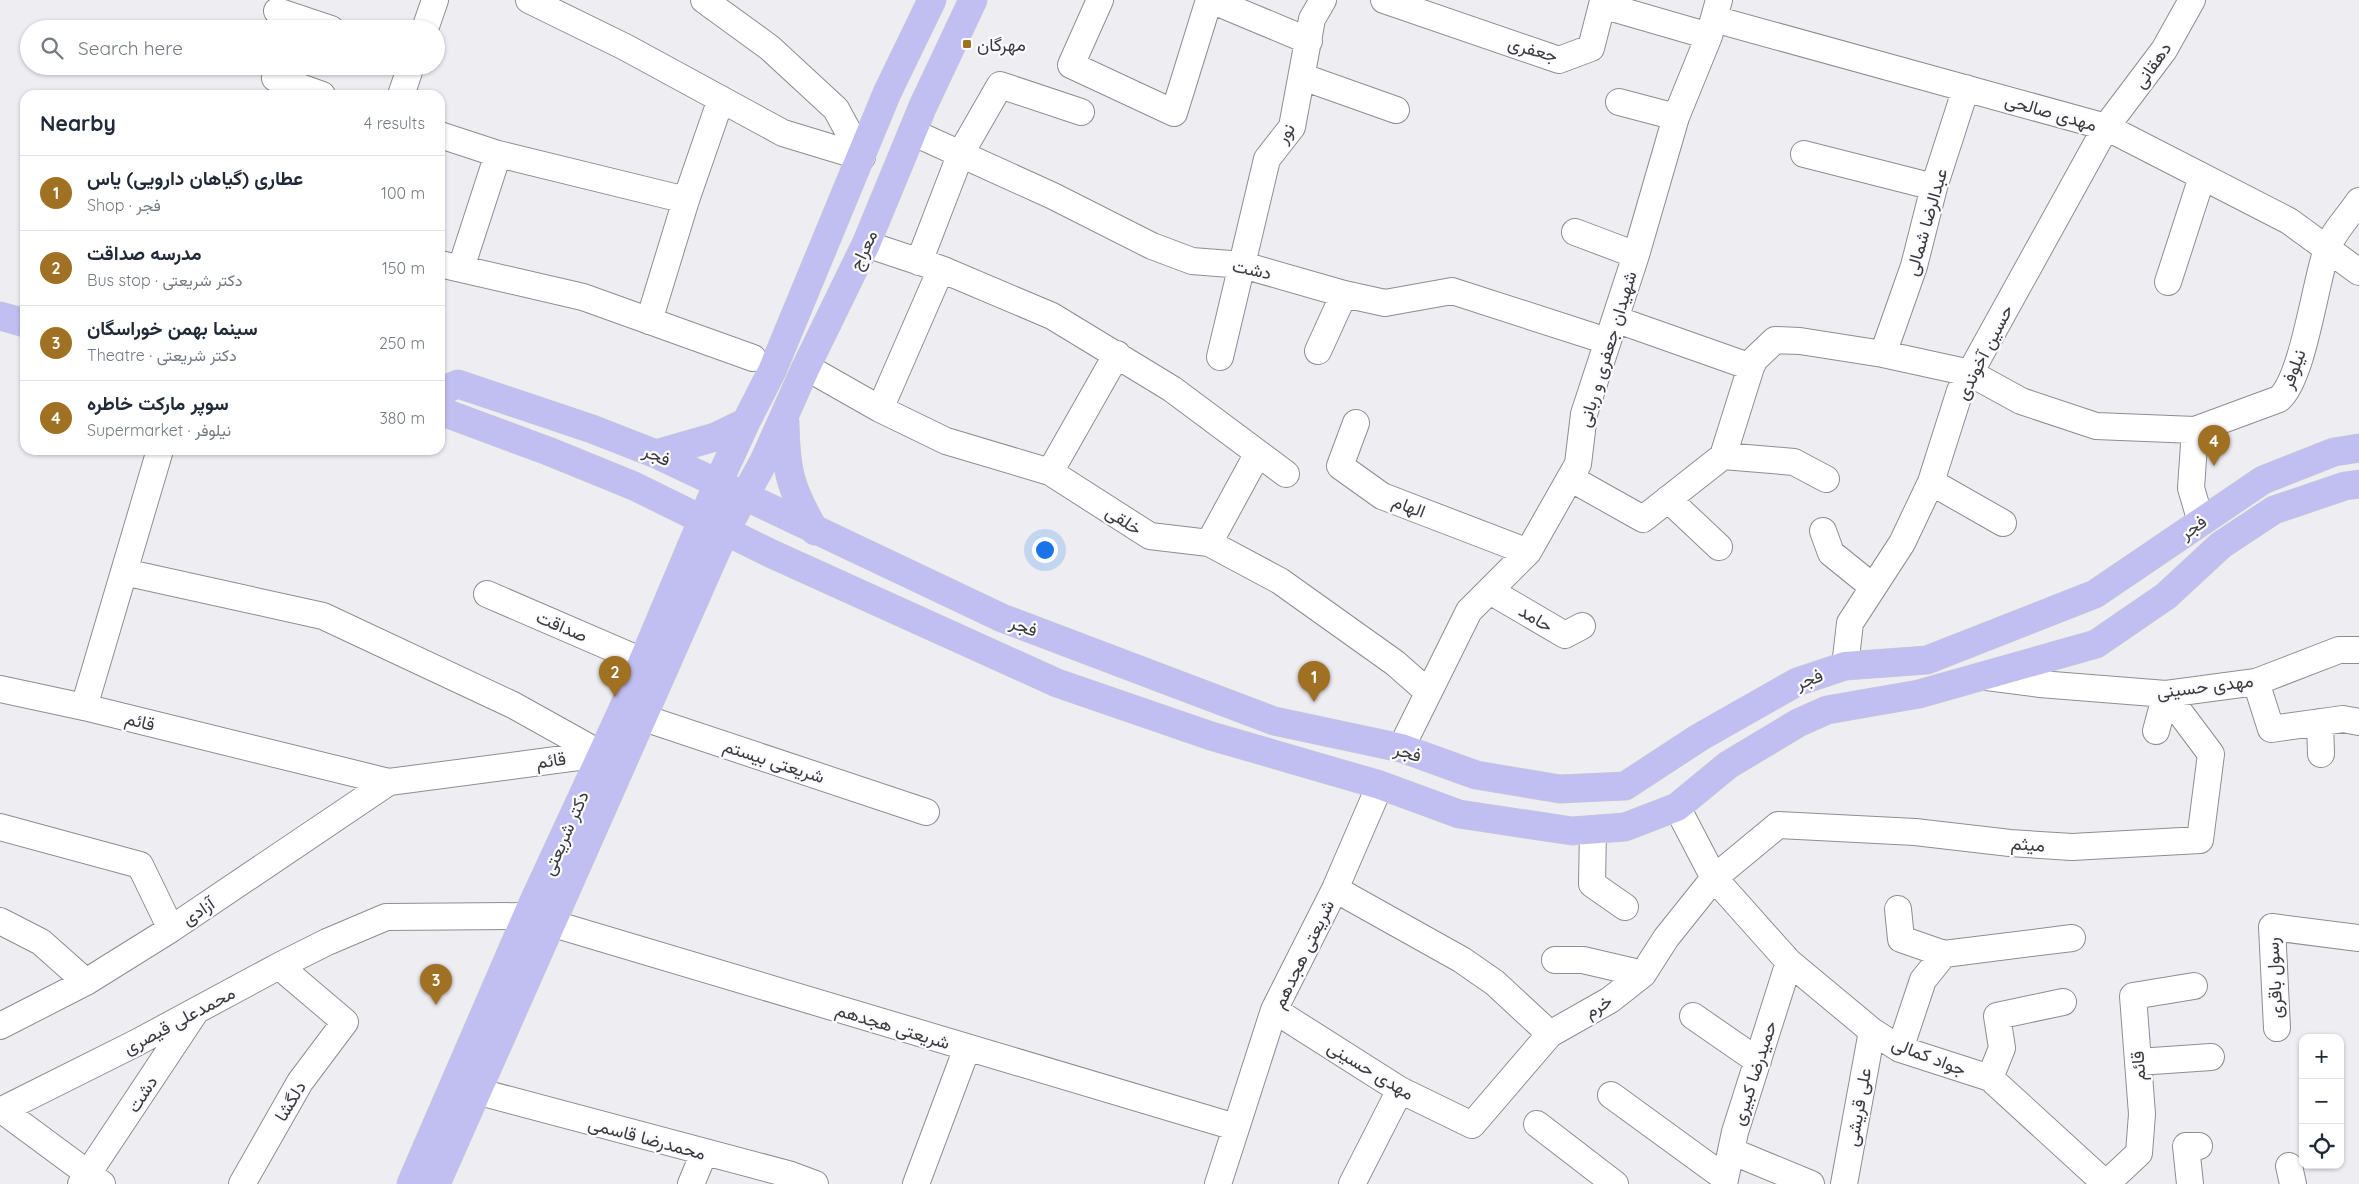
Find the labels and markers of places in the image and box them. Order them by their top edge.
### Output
place label: مهرگان [977,33,1026,56]
marker: مهرگان [961,38,973,50]
pin: 4 [2198,425,2230,466]
pin: 2 [599,656,631,697]
pin: 1 [1298,661,1330,702]
pin: 3 [420,964,452,1005]

